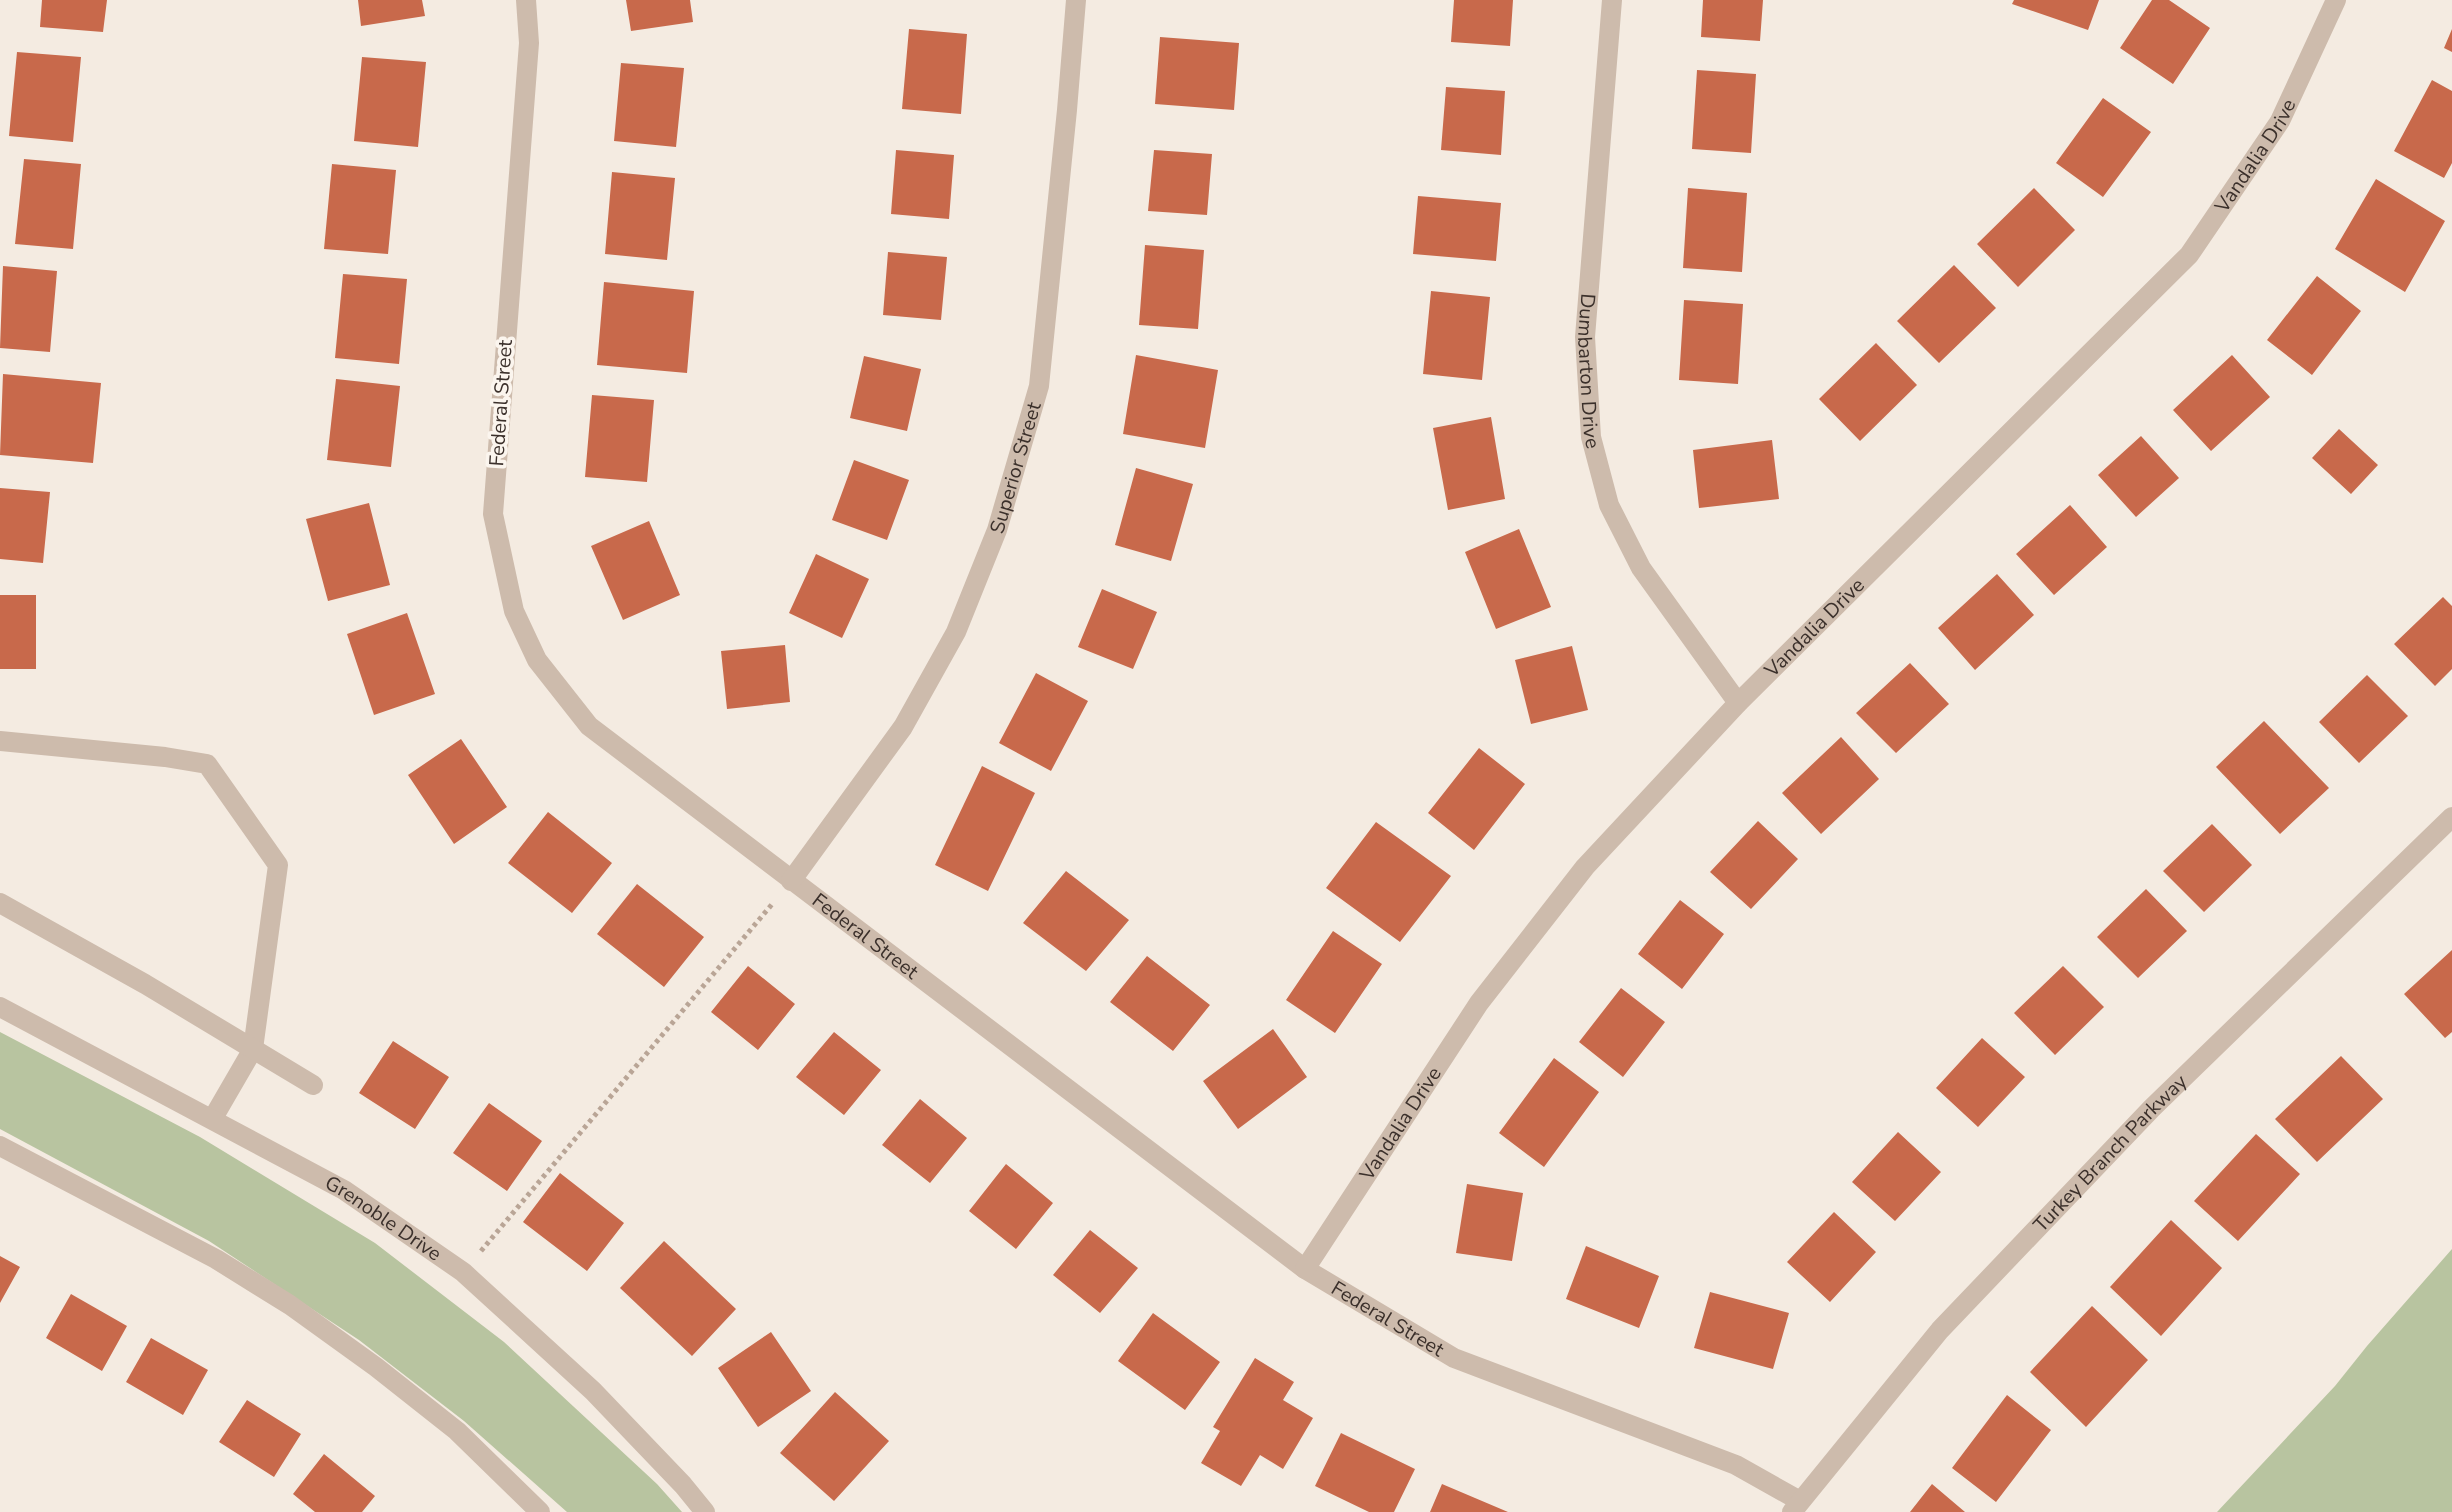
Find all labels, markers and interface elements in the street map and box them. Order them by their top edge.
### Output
street label: Vandalia Drive [2208,94,2302,218]
street label: Dumbarton Drive [1571,292,1607,451]
street label: Federal Street [483,338,519,467]
street label: Superior Street [983,398,1047,537]
street label: Vandalia Drive [1758,572,1870,684]
street label: Federal Street [807,887,925,985]
street label: Vandalia Drive [1353,1061,1447,1186]
street label: Turkey Branch Parkway [2027,1068,2193,1238]
street label: Grenoble Drive [321,1169,447,1267]
street label: Federal Street [1326,1274,1450,1363]

